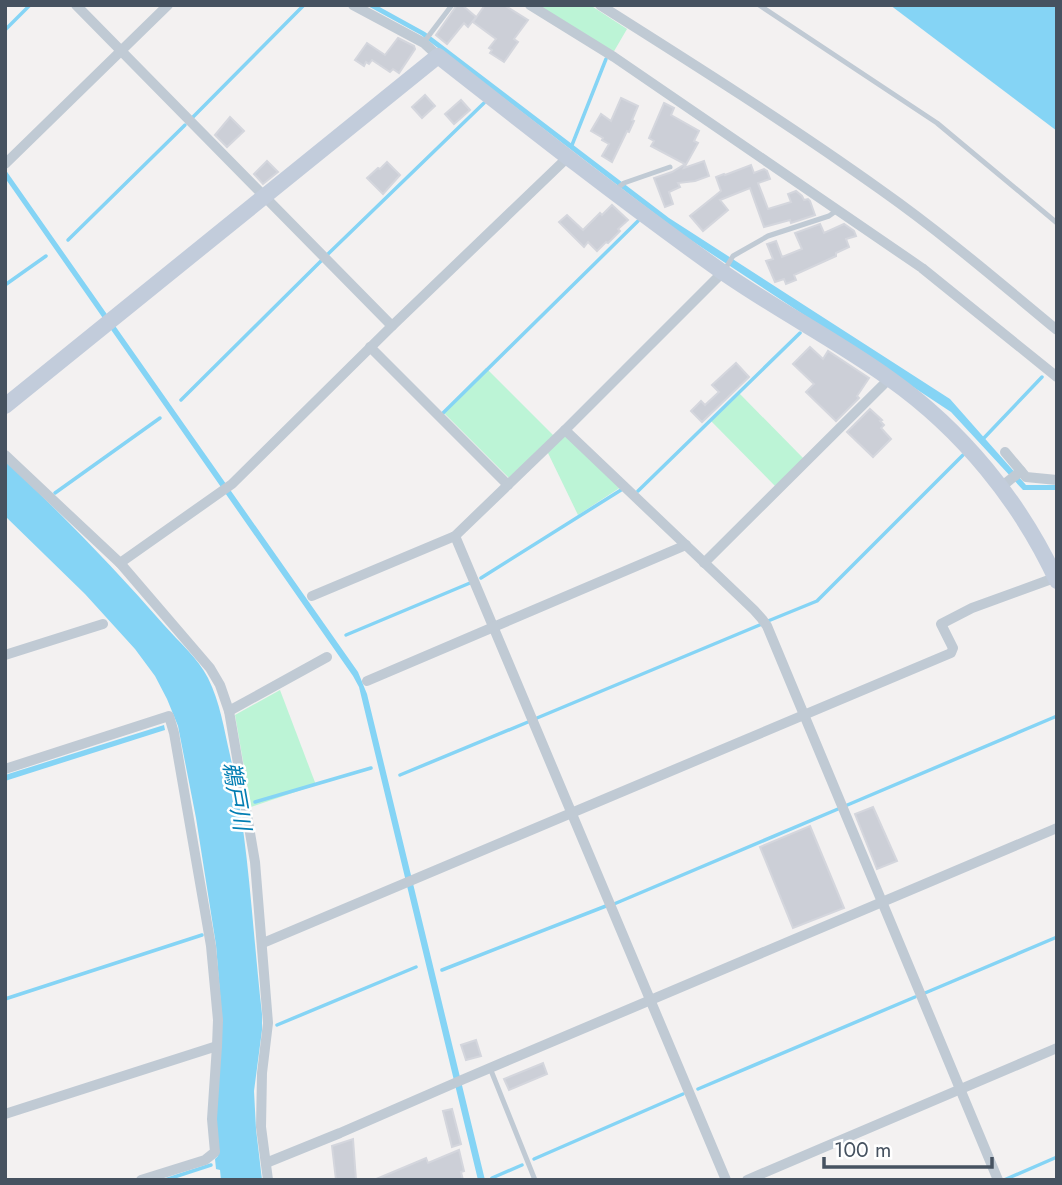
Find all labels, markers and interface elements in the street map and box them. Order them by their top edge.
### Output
water label: 鵜戸川 [214,759,260,836]
scale bar [824,1126,992,1170]
text: 100 m [834,1135,891,1165]

